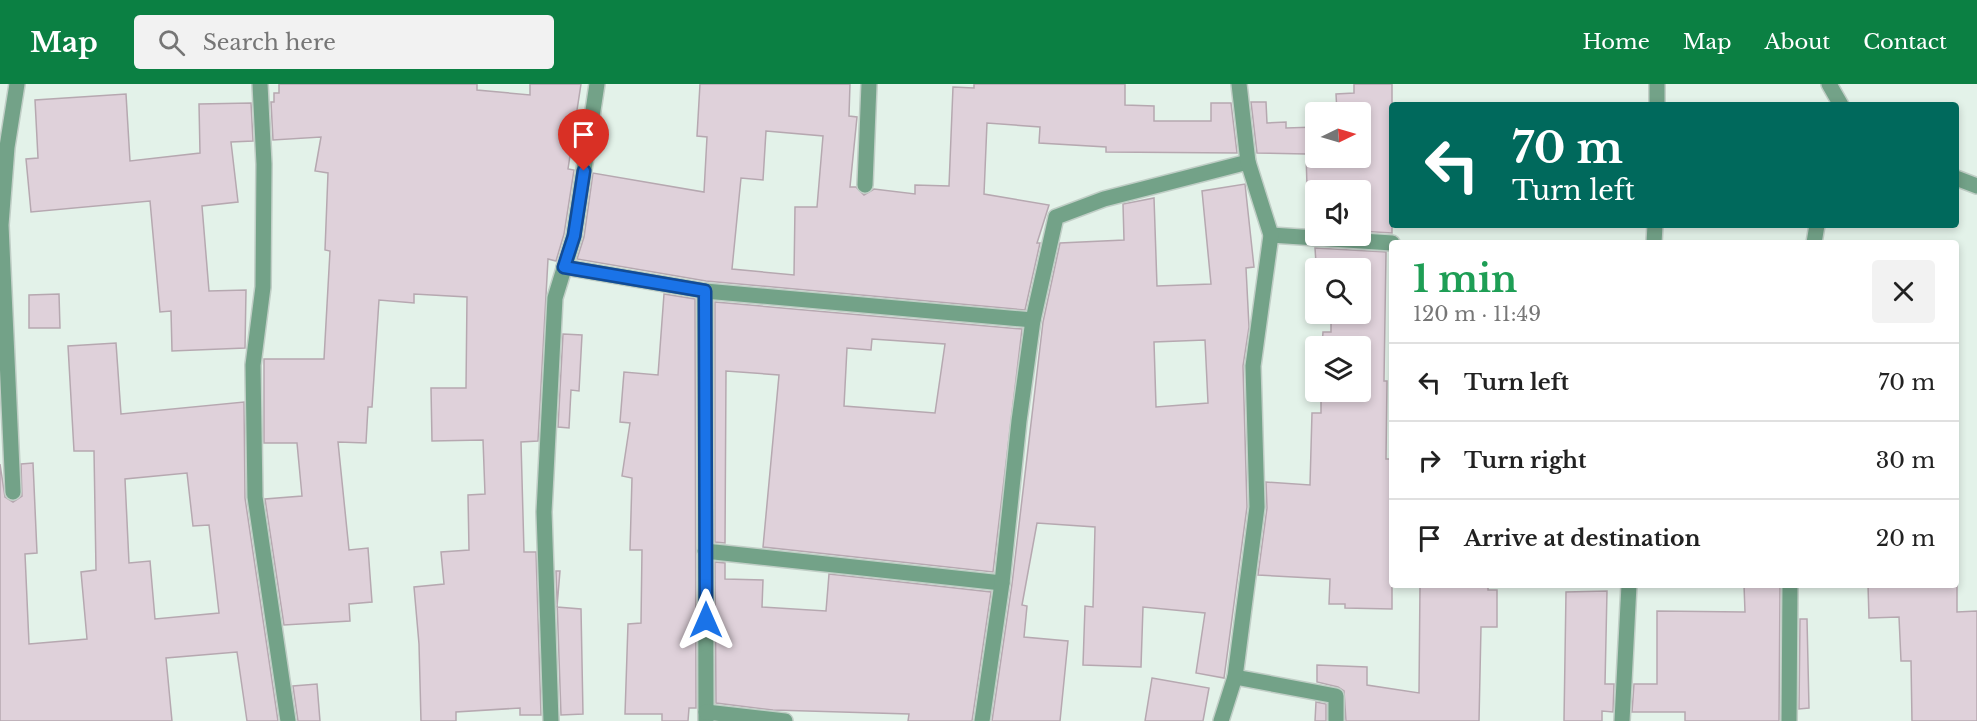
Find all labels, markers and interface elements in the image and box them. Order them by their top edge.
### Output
search box [134,15,554,69]
text: Map [30,25,98,60]
icon: search [155,26,188,59]
text: Search here [203,29,336,56]
text: Home [1583,29,1650,55]
text: Map [1683,29,1731,55]
text: About [1764,29,1830,55]
text: Contact [1863,29,1947,55]
north arrow [1305,102,1371,168]
map controls [1305,102,1371,402]
pin [558,109,609,171]
icon: arrive [567,118,600,151]
text: 70 m [1512,122,1623,174]
icon: left [1413,126,1491,204]
text: Turn left [1512,174,1635,207]
button: sound [1305,180,1371,246]
text: 1 min [1413,257,1517,302]
button: search [1305,258,1371,324]
button: close [1872,260,1935,323]
text: 120 m · 11:49 [1413,302,1541,326]
button: layers [1305,336,1371,402]
icon: left [1413,366,1446,399]
text: Turn left [1464,369,1569,396]
text: 70 m [1878,369,1935,396]
icon: right [1413,444,1446,477]
text: Turn right [1464,447,1586,474]
text: 30 m [1876,447,1935,474]
icon: arrive [1413,522,1446,555]
text: Arrive at destination [1464,525,1701,552]
text: 20 m [1876,525,1935,552]
position arrow [674,588,738,652]

